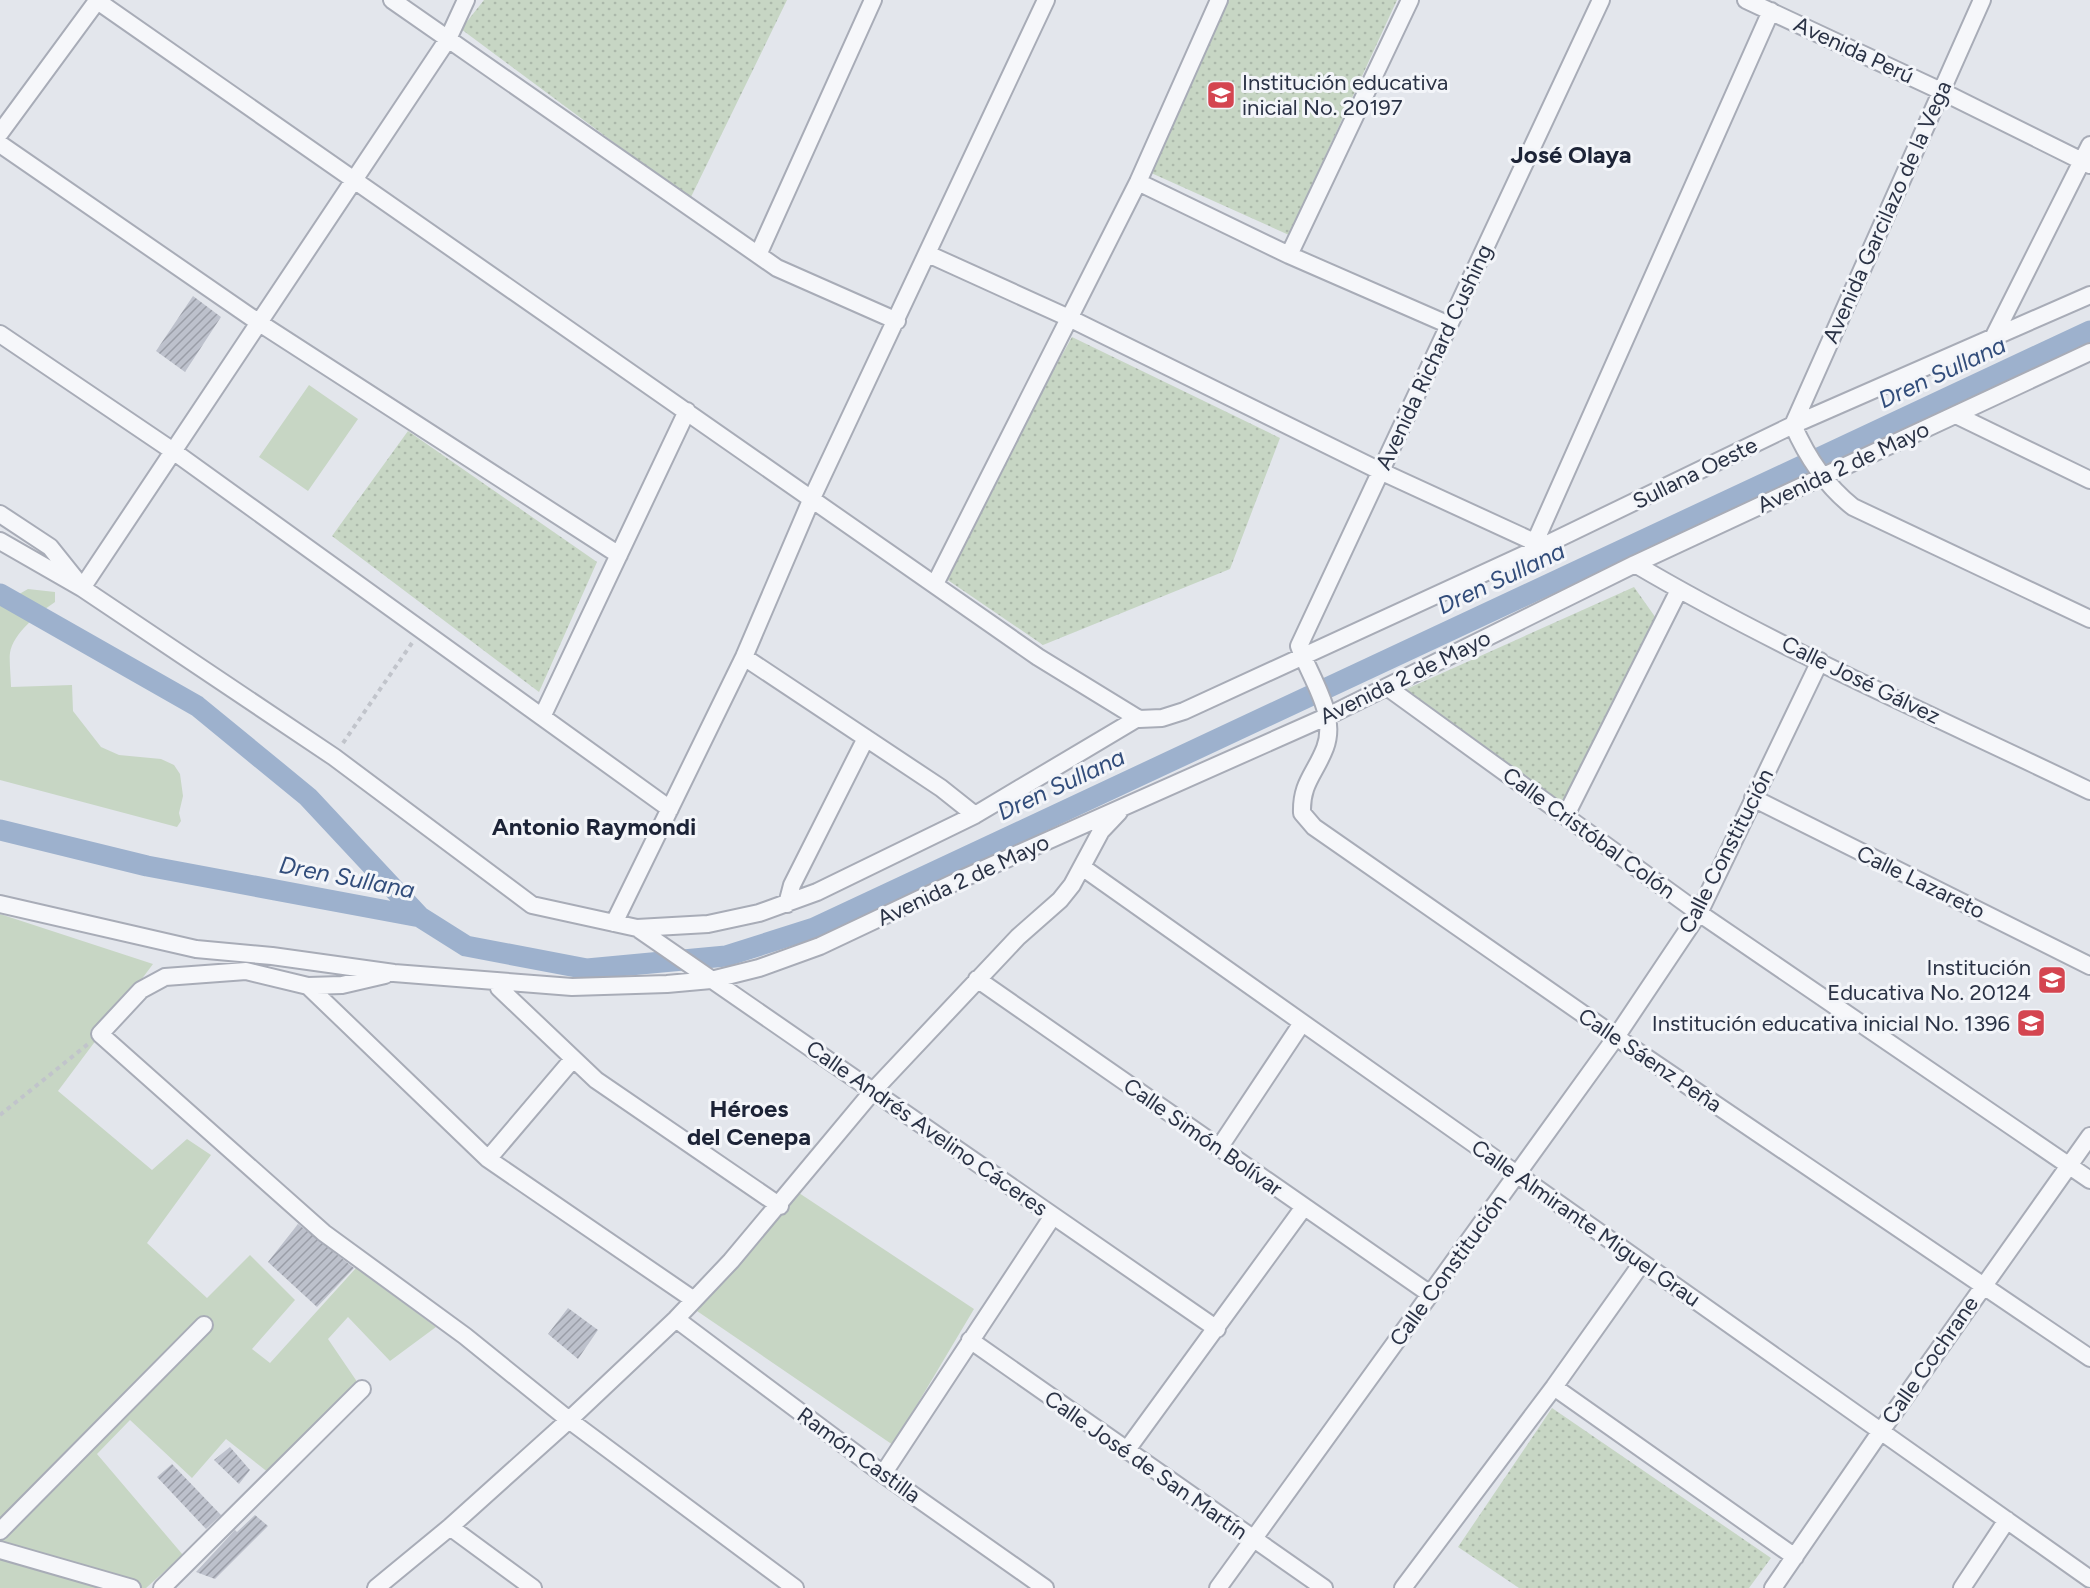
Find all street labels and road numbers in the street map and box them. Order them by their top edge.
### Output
street label: Avenida Perú [1790,11,1918,89]
street label: Avenida Garcilazo de la Vega [1817,77,1957,347]
street label: Avenida Richard Cushing [1370,240,1498,474]
street label: Avenida 2 de Mayo [1753,415,1933,519]
street label: Sullana Oeste [1628,431,1762,515]
street label: Avenida 2 de Mayo [1315,624,1495,730]
street label: Calle José Gálvez [1777,630,1945,730]
street label: Calle Cristóbal Colón [1497,761,1681,905]
street label: Calle Constitución [1673,764,1779,938]
street label: Avenida 2 de Mayo [873,828,1053,932]
street label: Calle Lazareto [1852,839,1990,925]
street label: Calle Sáenz Peña [1573,1002,1727,1118]
street label: Calle Andrés Avelino Cáceres [801,1034,1053,1222]
street label: Calle Simón Bolívar [1118,1072,1288,1202]
street label: Calle Almirante Miguel Grau [1466,1134,1706,1312]
street label: Calle Constitución [1384,1189,1512,1351]
street label: Calle Cochrane [1876,1291,1984,1429]
street label: Calle José de San Martín [1039,1385,1253,1545]
street label: Ramón Castilla [792,1401,926,1509]

